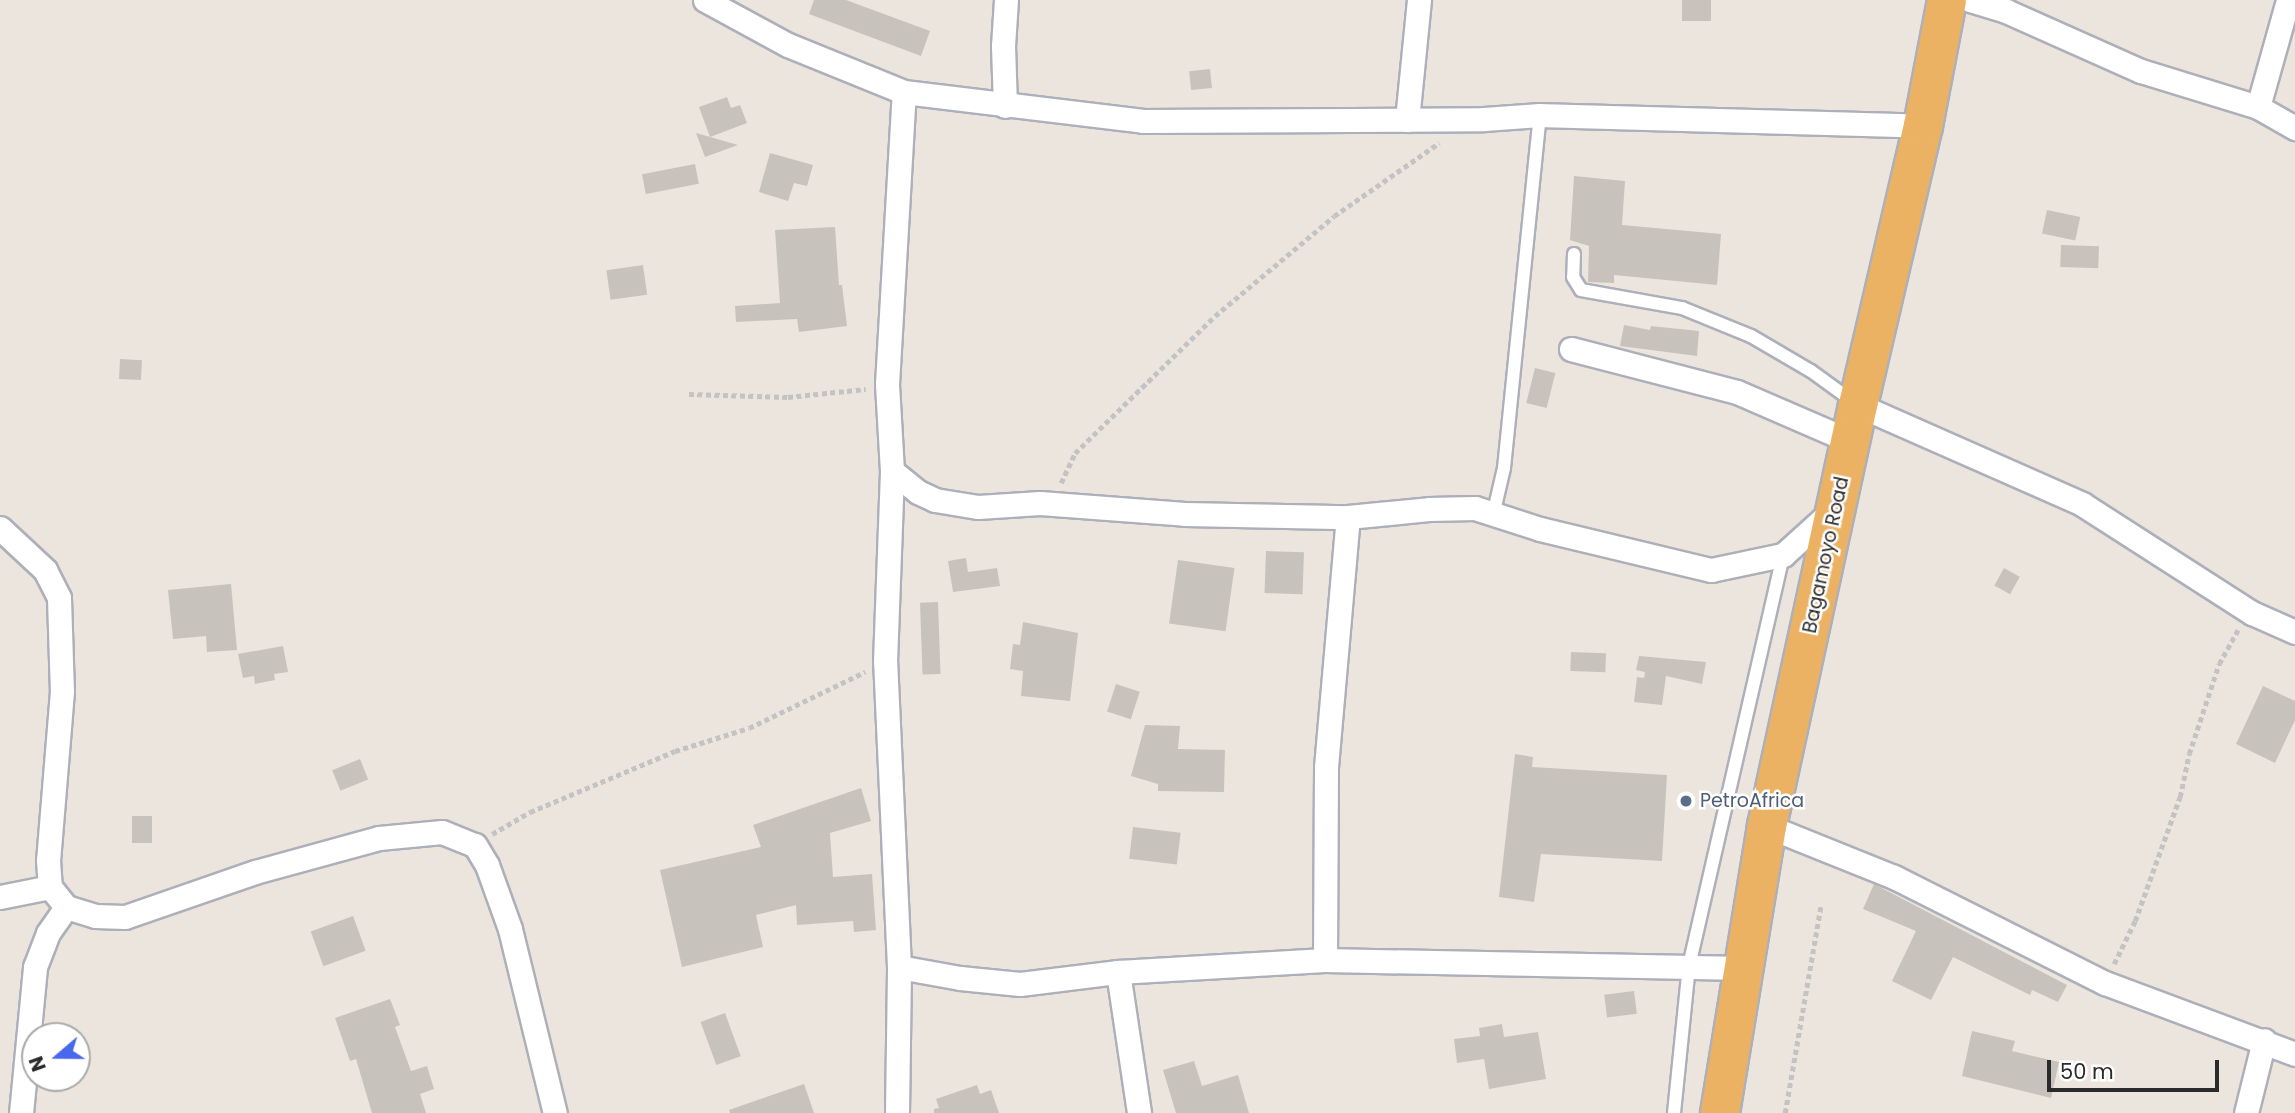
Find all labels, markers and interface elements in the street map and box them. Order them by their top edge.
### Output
street label: Bagamoyo Road [1798,475,1854,635]
place label: PetroAfrica [1700,790,1804,812]
marker: PetroAfrica [1678,793,1694,809]
north arrow [21,1022,91,1092]
scale bar [2050,1046,2222,1090]
text: N [23,1052,53,1075]
text: 50 m [2060,1057,2114,1086]

